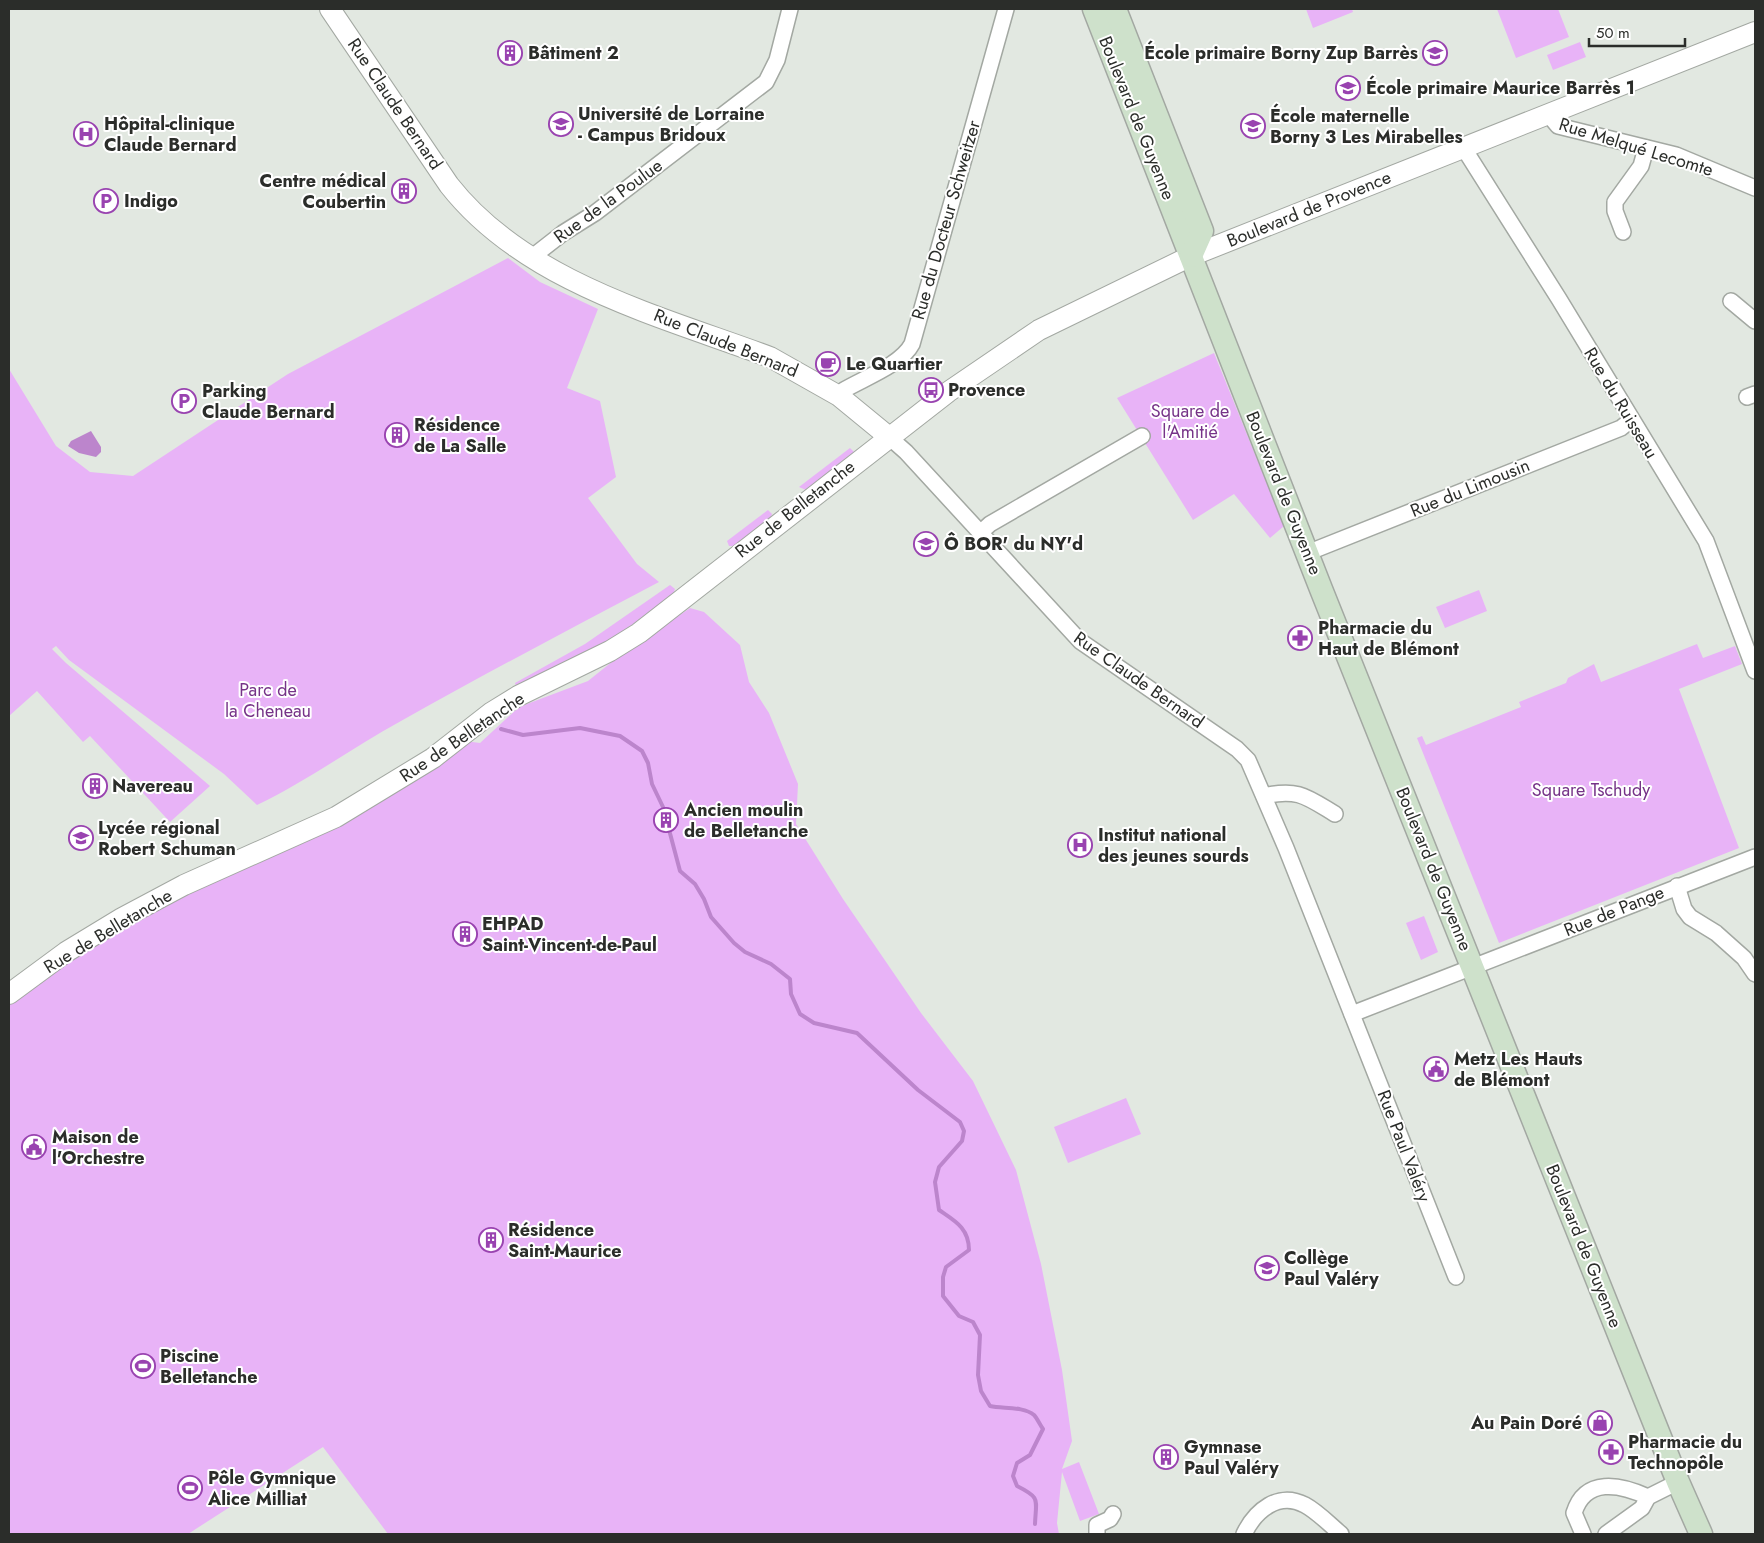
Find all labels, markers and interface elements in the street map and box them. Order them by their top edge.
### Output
scale bar [1589,15,1685,47]
text: 50 m [1596,22,1630,44]
street label: Boulevard de Guyenne [1092,32,1182,204]
street label: Rue Claude Bernard [341,33,449,175]
building icon: Bâtiment 2 [497,40,523,66]
place label: Bâtiment 2 [528,40,619,66]
place label: École primaire Borny Zup Barrès [1144,40,1418,66]
school or university icon: École primaire Borny Zup Barrès [1422,40,1448,66]
school or university icon: École primaire Maurice Barrès 1 [1335,75,1361,101]
place label: École primaire Maurice Barrès 1 [1366,75,1635,101]
place label: Université de Lorraine - Campus Bridoux [578,101,765,148]
place label: École maternelle Borny 3 Les Mirabelles [1270,103,1463,150]
place label: Hôpital-clinique Claude Bernard [104,111,237,158]
school or university icon: Université de Lorraine - Campus Bridoux [548,111,574,137]
street label: Rue Melqué Lecomte [1556,111,1716,183]
school or university icon: École maternelle Borny 3 Les Mirabelles [1240,113,1266,139]
street label: Rue du Docteur Schweitzer [905,117,987,323]
hospital icon: Hôpital-clinique Claude Bernard [73,121,99,147]
street label: Rue de la Poulue [548,153,668,249]
street label: Boulevard de Provence [1223,164,1395,254]
place label: Centre médical Coubertin [260,168,386,215]
building icon: Centre médical Coubertin [391,178,417,204]
parking icon: Indigo [93,188,119,214]
place label: Indigo [124,188,178,214]
street label: Rue Claude Bernard [650,302,802,384]
street label: Rue du Ruisseau [1578,343,1664,463]
cafe icon: Le Quartier [815,351,841,377]
place label: Le Quartier [846,351,943,377]
bus stop icon: Provence [918,377,944,403]
place label: Provence [948,377,1025,403]
place label: Parking Claude Bernard [202,378,335,425]
parking icon: Parking Claude Bernard [171,388,197,414]
park label: Square de l'Amitié [1151,398,1229,445]
street label: Boulevard de Guyenne [1239,407,1329,579]
place label: Résidence de La Salle [414,412,506,459]
building icon: Résidence de La Salle [384,422,410,448]
street label: Rue du Limousin [1406,452,1534,524]
street label: Rue de Belletanche [730,454,860,564]
school or university icon: Ô BOR' du NY'd [913,531,939,557]
place label: Ô BOR' du NY'd [944,531,1083,557]
place label: Pharmacie du Haut de Blémont [1318,615,1459,662]
street label: Rue Claude Bernard [1069,625,1209,735]
pharmacy icon: Pharmacie du Haut de Blémont [1287,625,1313,651]
park label: Parc de la Cheneau [225,677,311,724]
street label: Rue de Belletanche [394,685,530,789]
building icon: Navereau [82,773,108,799]
place label: Navereau [112,773,193,799]
park label: Square Tschudy [1532,777,1650,803]
street label: Boulevard de Guyenne [1389,783,1479,955]
place label: Ancien moulin de Belletanche [683,797,808,844]
building icon: Ancien moulin de Belletanche [653,807,679,833]
place label: Lycée régional Robert Schuman [98,815,236,862]
place label: Institut national des jeunes sourds [1098,822,1249,869]
school or university icon: Lycée régional Robert Schuman [68,825,94,851]
hospital icon: Institut national des jeunes sourds [1067,832,1093,858]
street label: Rue de Pange [1560,879,1668,943]
street label: Rue de Belletanche [39,882,177,980]
place label: EHPAD Saint-Vincent-de-Paul [482,911,657,958]
building icon: EHPAD Saint-Vincent-de-Paul [452,921,478,947]
place label: Metz Les Hauts de Blémont [1454,1046,1582,1093]
public building icon: Metz Les Hauts de Blémont [1423,1056,1449,1082]
street label: Rue Paul Valéry [1371,1086,1437,1206]
place label: Maison de l'Orchestre [52,1124,145,1171]
public building icon: Maison de l'Orchestre [21,1134,47,1160]
street label: Boulevard de Guyenne [1539,1160,1629,1332]
place label: Résidence Saint-Maurice [508,1217,622,1264]
building icon: Résidence Saint-Maurice [478,1227,504,1253]
place label: Collège Paul Valéry [1284,1245,1379,1292]
school or university icon: Collège Paul Valéry [1254,1255,1280,1281]
place label: Piscine Belletanche [160,1343,258,1390]
sports icon: Piscine Belletanche [130,1353,156,1379]
place label: Au Pain Doré [1470,1410,1582,1436]
shop icon: Au Pain Doré [1587,1410,1613,1436]
place label: Pharmacie du Technopôle [1628,1429,1742,1476]
place label: Gymnase Paul Valéry [1184,1434,1279,1481]
pharmacy icon: Pharmacie du Technopôle [1598,1439,1624,1465]
building icon: Gymnase Paul Valéry [1153,1444,1179,1470]
place label: Pôle Gymnique Alice Milliat [207,1465,336,1512]
sports icon: Pôle Gymnique Alice Milliat [177,1475,203,1501]

